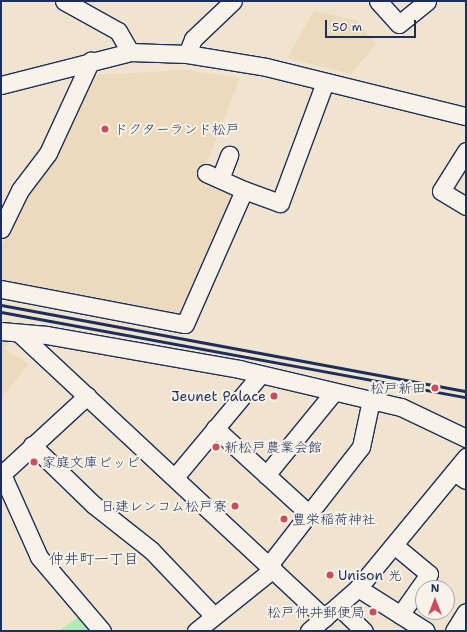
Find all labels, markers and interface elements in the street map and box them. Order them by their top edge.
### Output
scale bar [327,12,418,38]
text: 50 m [332,19,362,35]
place label: ドクターランド松戸 [114,121,240,137]
marker: ドクターランド松戸 [99,123,111,135]
place label: 松戸新田 [370,380,426,396]
marker: 松戸新田 [429,382,441,394]
place label: Jeunet Palace [171,388,266,404]
marker: Jeunet Palace [269,391,279,401]
place label: 新松戸農業会館 [224,439,322,455]
marker: 新松戸農業会館 [211,442,221,452]
place label: 家庭文庫ピッピ [42,454,140,470]
marker: 家庭文庫ピッピ [29,457,39,467]
place label: 日建レンコム松戸寮 [101,498,227,514]
marker: 日建レンコム松戸寮 [230,501,240,511]
place label: 豊栄稲荷神社 [292,511,376,527]
marker: 豊栄稲荷神社 [279,514,289,524]
district label: 仲井町一丁目 [49,551,139,569]
place label: Unison 光 [338,567,402,583]
marker: Unison 光 [325,570,335,580]
north arrow [415,580,455,620]
text: N [431,581,439,596]
place label: 松戸仲井郵便局 [267,604,365,620]
marker: 松戸仲井郵便局 [368,607,378,617]

